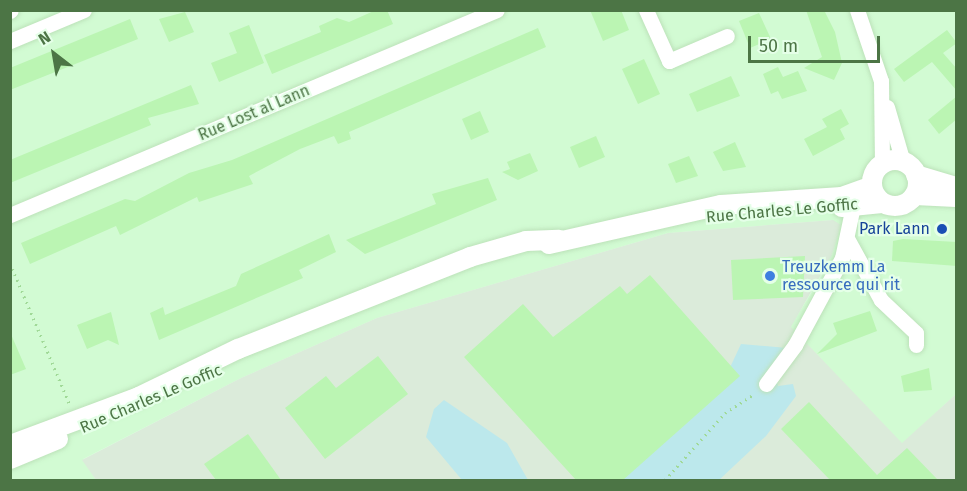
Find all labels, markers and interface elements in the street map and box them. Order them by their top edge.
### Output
north arrow [24,24,84,84]
scale bar [751,24,883,62]
text: N [35,27,54,49]
text: 50 m [759,35,798,57]
street label: Rue Lost al Lann [195,81,313,145]
street label: Rue Charles Le Goffic [705,195,859,227]
place label: Park Lann [859,219,930,239]
marker: Park Lann [935,222,949,236]
place label: Treuzkemm La ressource qui rit [782,257,900,295]
marker: Treuzkemm La ressource qui rit [763,269,777,283]
street label: Rue Charles Le Goffic [77,360,225,438]

